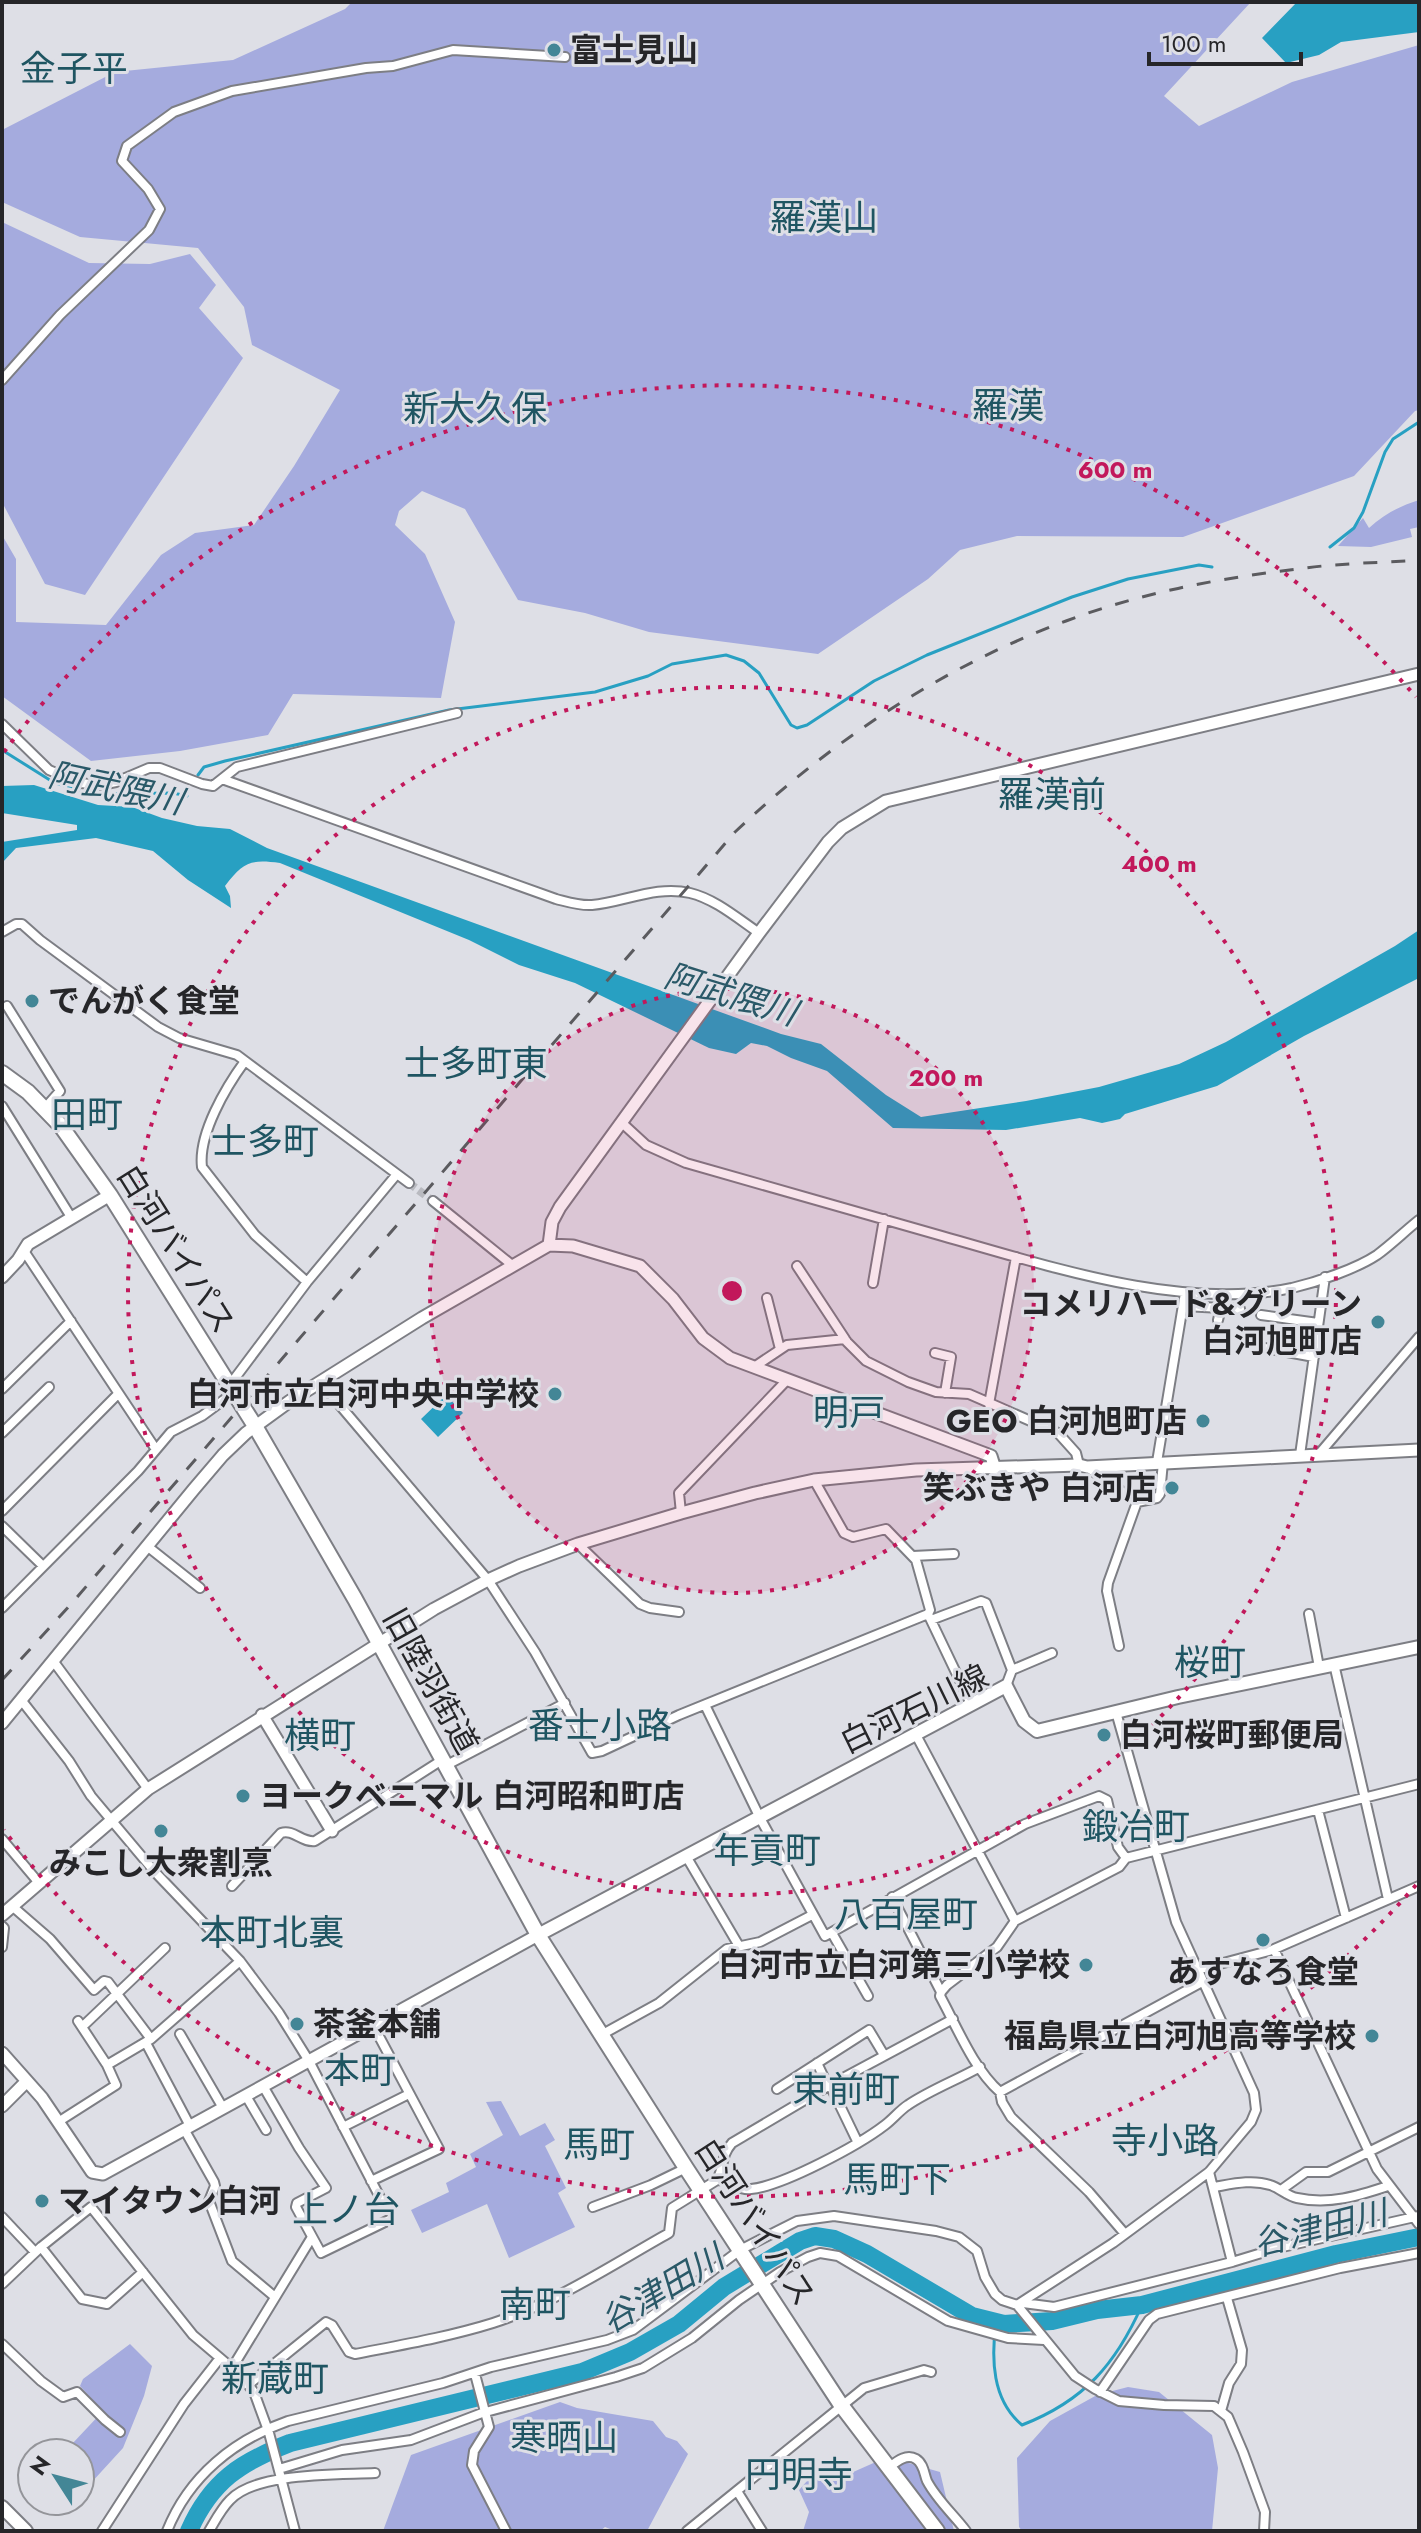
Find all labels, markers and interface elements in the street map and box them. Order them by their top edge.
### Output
scale bar [1149,16,1301,66]
text: 100 m [1161,26,1227,61]
place label: 富士見山 [570,27,698,73]
marker: 富士見山 [545,41,563,59]
district label: 金子平 [20,42,128,94]
district label: 羅漢山 [770,191,878,243]
district label: 羅漢 [972,379,1044,431]
district label: 新大久保 [403,382,547,434]
text: 600 m [1078,452,1152,487]
water label: 阿武隈川 [44,750,190,827]
district label: 羅漢前 [998,768,1106,820]
text: 400 m [1121,846,1197,881]
water label: 阿武隈川 [659,951,806,1039]
place label: でんがく食堂 [48,978,240,1024]
marker: でんがく食堂 [23,992,41,1010]
district label: 士多町東 [404,1037,548,1089]
text: 200 m [909,1060,983,1095]
district label: 田町 [51,1088,123,1140]
district label: 士多町 [211,1115,319,1167]
street label: 白河バイパス [106,1156,246,1342]
centre of rings [718,1277,746,1305]
place label: コメリハード&グリーン 白河旭町店 [1020,1281,1362,1364]
marker: コメリハード&グリーン 白河旭町店 [1369,1313,1387,1331]
place label: 白河市立白河中央中学校 [187,1371,539,1417]
marker: 白河市立白河中央中学校 [546,1385,564,1403]
district label: 明戸 [813,1386,885,1438]
place label: GEO 白河旭町店 [946,1398,1187,1444]
marker: GEO 白河旭町店 [1194,1412,1212,1430]
place label: 笑ぶきや 白河店 [922,1465,1156,1511]
marker: 笑ぶきや 白河店 [1163,1479,1181,1497]
street label: 旧陸羽街道 [372,1600,490,1762]
district label: 桜町 [1174,1636,1246,1688]
street label: 白河石川線 [832,1653,996,1765]
district label: 番士小路 [528,1699,672,1751]
district label: 横町 [284,1709,356,1761]
place label: 白河桜町郵便局 [1120,1712,1344,1758]
marker: 白河桜町郵便局 [1095,1726,1113,1744]
place label: ヨークベニマル 白河昭和町店 [259,1773,685,1819]
marker: ヨークベニマル 白河昭和町店 [234,1787,252,1805]
district label: 鍛冶町 [1082,1800,1190,1852]
marker: みこし大衆割烹 [152,1822,170,1840]
district label: 年貢町 [713,1824,821,1876]
place label: みこし大衆割烹 [49,1840,273,1886]
district label: 八百屋町 [834,1888,978,1940]
district label: 本町北裏 [200,1906,344,1958]
marker: あすなろ食堂 [1254,1931,1272,1949]
place label: 白河市立白河第三小学校 [718,1942,1070,1988]
place label: あすなろ食堂 [1167,1949,1359,1995]
marker: 白河市立白河第三小学校 [1077,1956,1095,1974]
place label: 茶釜本舗 [313,2001,441,2047]
place label: 福島県立白河旭高等学校 [1004,2013,1356,2059]
marker: 茶釜本舗 [288,2015,306,2033]
marker: 福島県立白河旭高等学校 [1363,2027,1381,2045]
district label: 本町 [324,2044,396,2096]
district label: 束前町 [792,2063,900,2115]
district label: 寺小路 [1111,2114,1219,2166]
district label: 馬町 [563,2118,635,2170]
street label: 白河バイパス [684,2129,826,2315]
district label: 馬町下 [843,2153,951,2205]
place label: マイタウン白河 [58,2178,281,2224]
district label: 上ノ台 [292,2183,400,2235]
water label: 谷津田川 [1248,2188,1395,2269]
marker: マイタウン白河 [33,2192,51,2210]
water label: 谷津田川 [591,2232,736,2345]
district label: 南町 [499,2278,571,2330]
district label: 新蔵町 [221,2352,329,2404]
district label: 寒晒山 [510,2411,618,2463]
north arrow [16,2437,96,2517]
district label: 円明寺 [745,2448,853,2500]
text: N [22,2449,58,2482]

